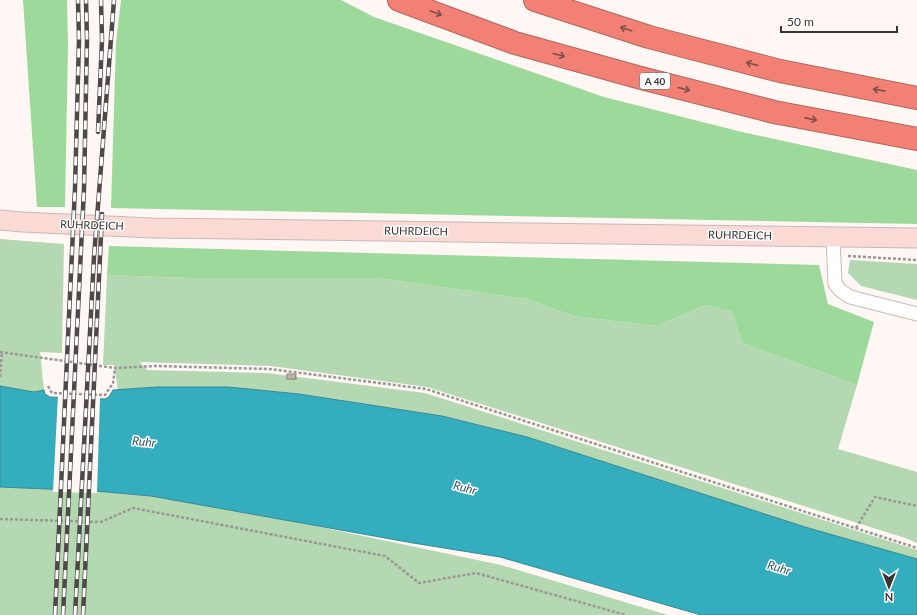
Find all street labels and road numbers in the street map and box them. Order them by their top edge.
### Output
road number: A 40 [640,73,670,89]
street label: RUHRDEICH [60,217,124,232]
street label: RUHRDEICH [384,223,448,238]
street label: RUHRDEICH [708,227,772,242]

